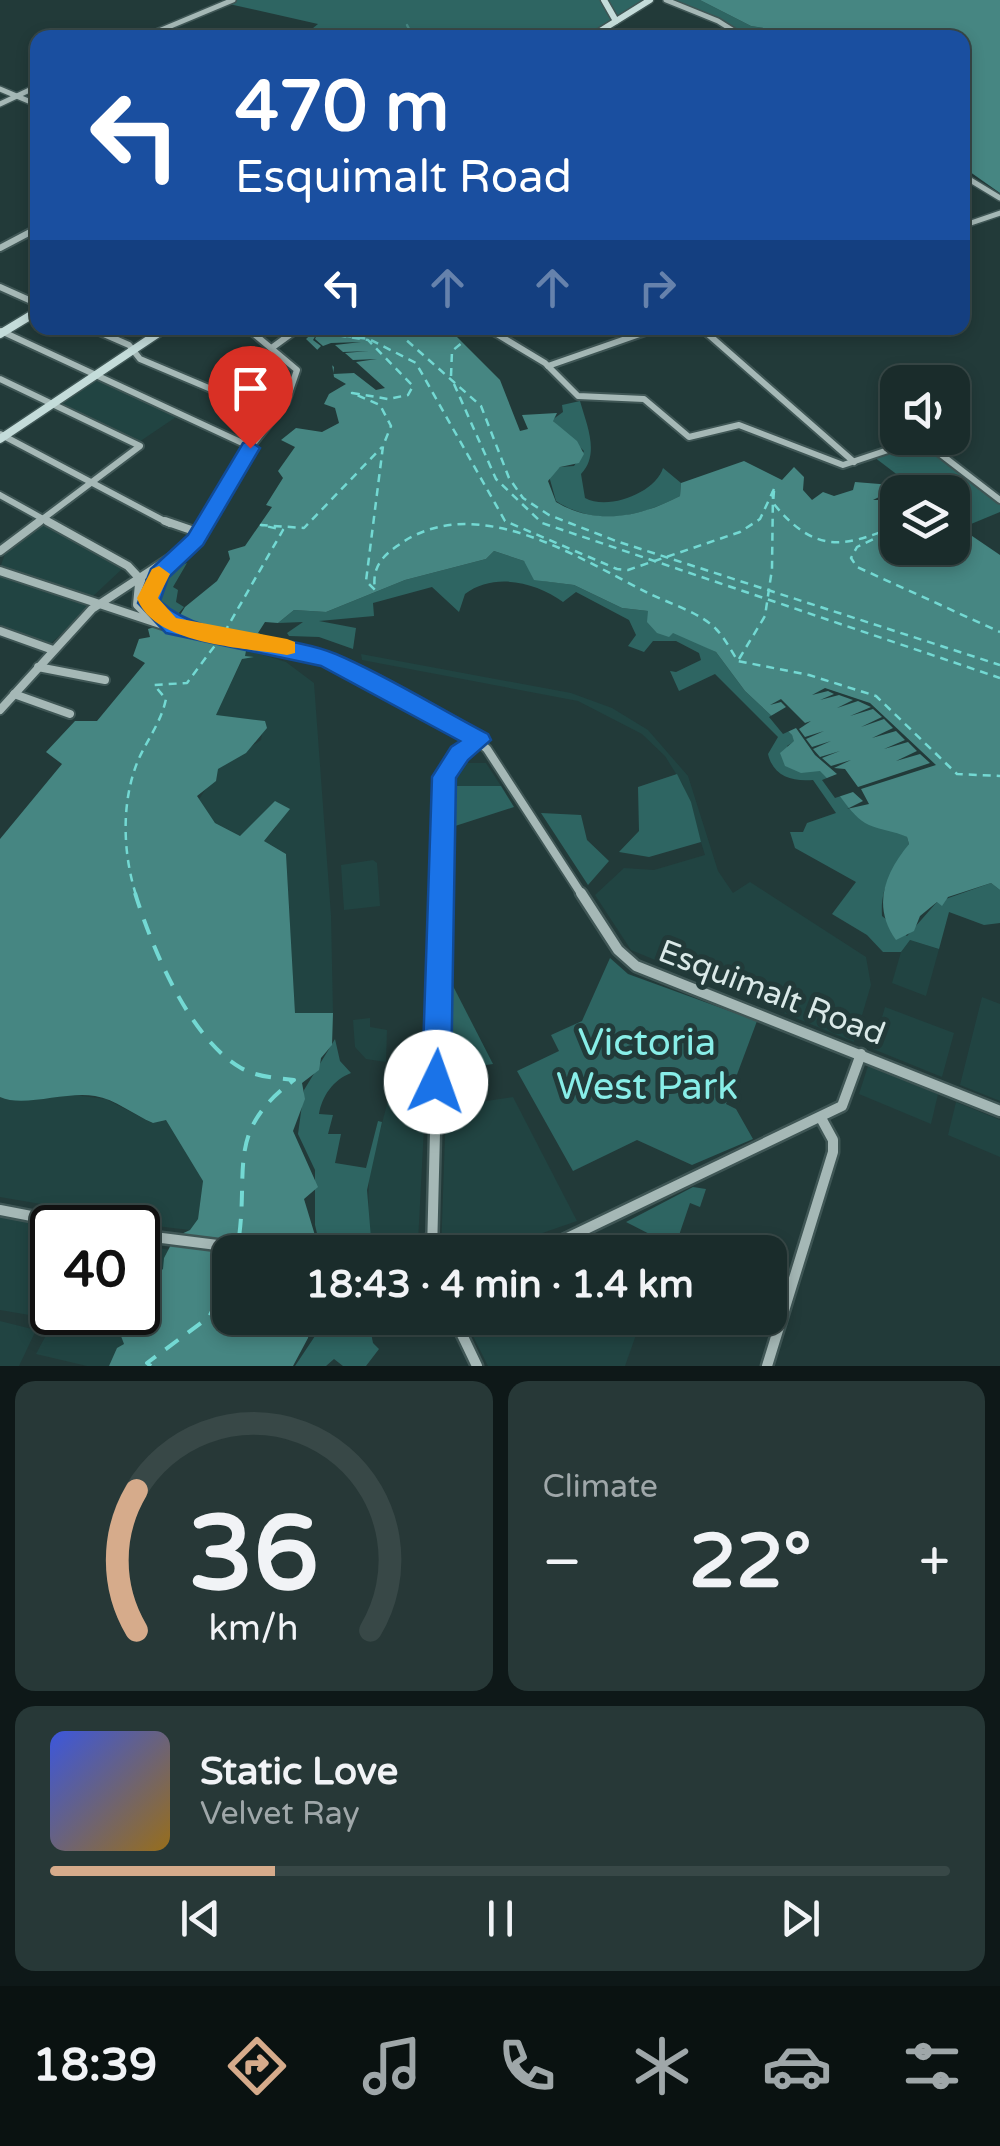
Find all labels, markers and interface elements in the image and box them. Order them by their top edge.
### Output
text: 470 m [235,66,449,150]
icon: left [70,70,200,200]
text: Esquimalt Road [235,151,572,205]
icon: left [315,260,370,315]
icon: ahead [420,260,475,315]
icon: ahead [525,260,580,315]
icon: right [630,260,685,315]
pin [208,346,293,449]
icon: arrive [223,361,278,416]
map controls [880,365,970,565]
button: sound [880,365,970,455]
button: layers [880,475,970,565]
street label: Esquimalt Road [653,932,890,1054]
park label: Victoria West Park [556,1020,738,1110]
position arrow [384,1030,488,1134]
speed limit sign: 40 [30,1205,160,1335]
text: 18:43 · 4 min · 1.4 km [305,1262,694,1308]
text: Climate [543,1468,658,1506]
text: 36 [188,1493,319,1618]
text: 22° [689,1517,812,1607]
text: − [543,1530,582,1596]
text: + [919,1530,950,1596]
text: km/h [209,1607,299,1650]
text: Static Love [200,1749,398,1795]
text: Velvet Ray [200,1795,360,1833]
icon: previous [173,1891,228,1946]
icon: pause [473,1891,528,1946]
icon: next [773,1891,828,1946]
icon: directions [222,2031,292,2101]
icon: music [357,2031,427,2101]
icon: phone [492,2031,562,2101]
icon: climate [627,2031,697,2101]
icon: car [762,2031,832,2101]
icon: filters [897,2031,967,2101]
text: 18:39 [33,2039,157,2093]

